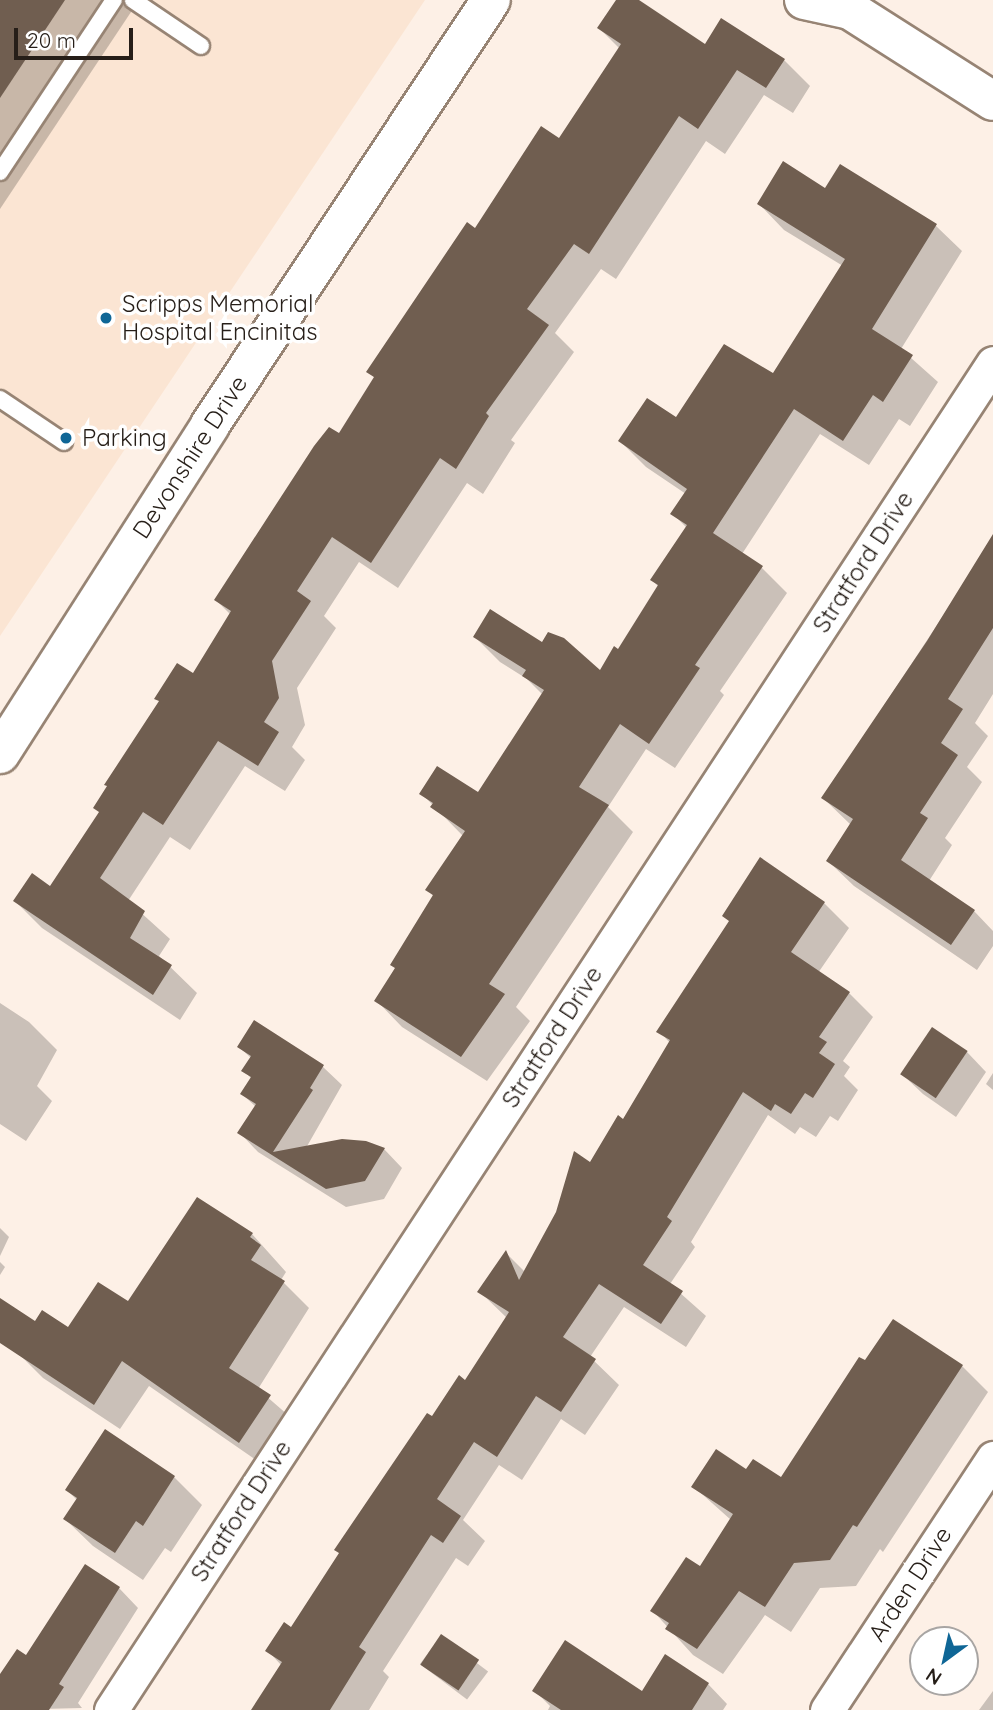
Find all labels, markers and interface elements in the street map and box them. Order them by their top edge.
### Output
scale bar [18,14,136,58]
text: 20 m [27,27,76,53]
place label: Scripps Memorial Hospital Encinitas [122,290,317,346]
marker: Scripps Memorial Hospital Encinitas [96,308,116,328]
street label: Devonshire Drive [127,370,253,544]
place label: Parking [82,424,167,452]
marker: Parking [56,428,76,448]
street label: Stratford Drive [807,486,919,638]
street label: Stratford Drive [496,961,608,1113]
street label: Stratford Drive [185,1435,297,1587]
street label: Arden Drive [862,1521,958,1647]
north arrow [909,1626,979,1696]
text: N [921,1663,946,1691]

